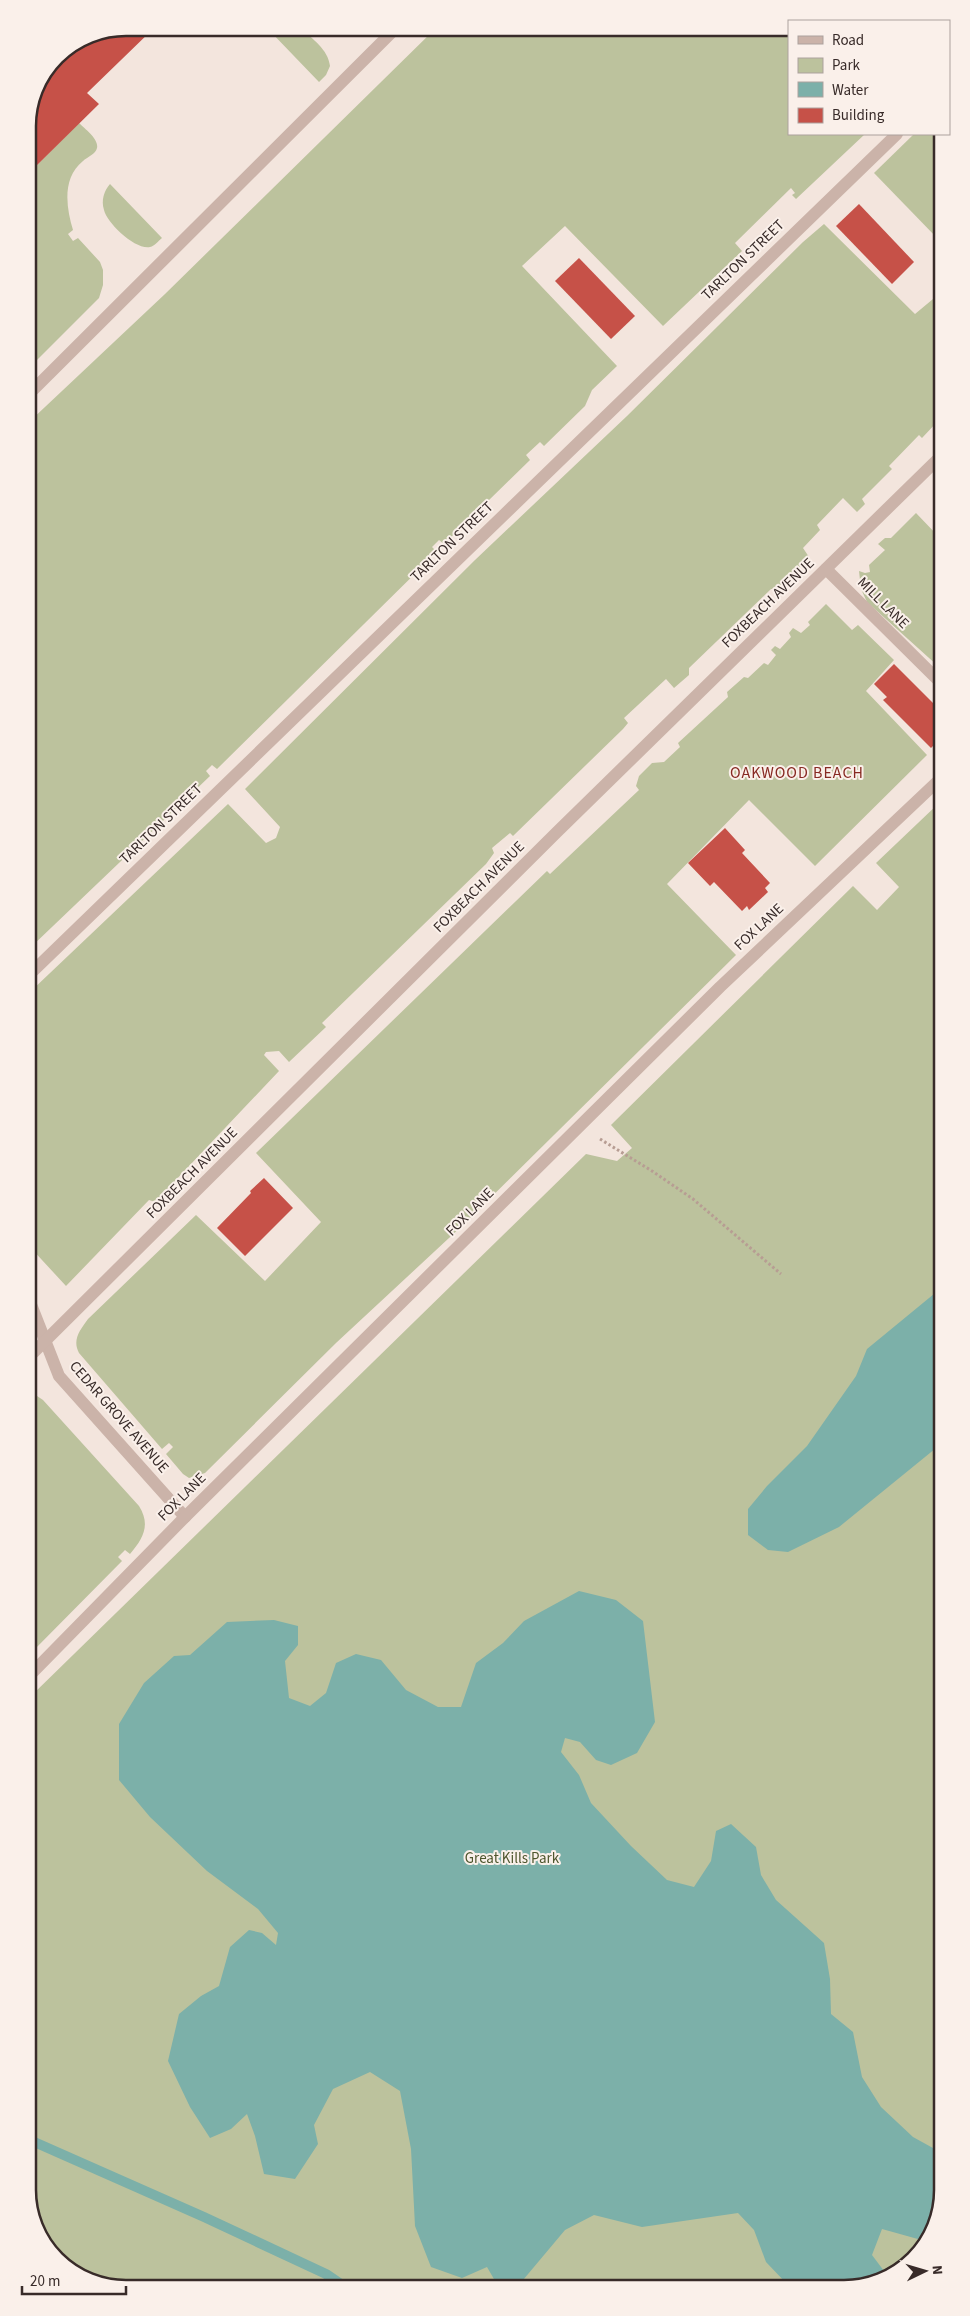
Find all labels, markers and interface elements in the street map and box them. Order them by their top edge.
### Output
legend [788,20,950,135]
text: Road [832,30,864,51]
text: Park [832,55,861,76]
text: Water [832,80,869,101]
text: Building [832,105,885,126]
street label: TARLTON STREET [697,215,789,305]
street label: TARLTON STREET [406,497,498,587]
street label: FOXBEACH AVENUE [717,553,819,653]
street label: MILL LANE [852,572,914,634]
district label: OAKWOOD BEACH [730,762,864,784]
street label: TARLTON STREET [115,779,207,869]
street label: FOXBEACH AVENUE [429,837,529,937]
street label: FOX LANE [730,899,788,955]
street label: FOXBEACH AVENUE [142,1123,242,1223]
street label: FOX LANE [441,1183,499,1241]
street label: CEDAR GROVE AVENUE [64,1356,174,1478]
street label: FOX LANE [153,1468,211,1526]
park label: Great Kills Park [465,1848,560,1869]
north arrow [900,2246,950,2296]
scale bar [22,2264,126,2296]
text: N [927,2264,947,2275]
text: 20 m [30,2271,60,2292]

